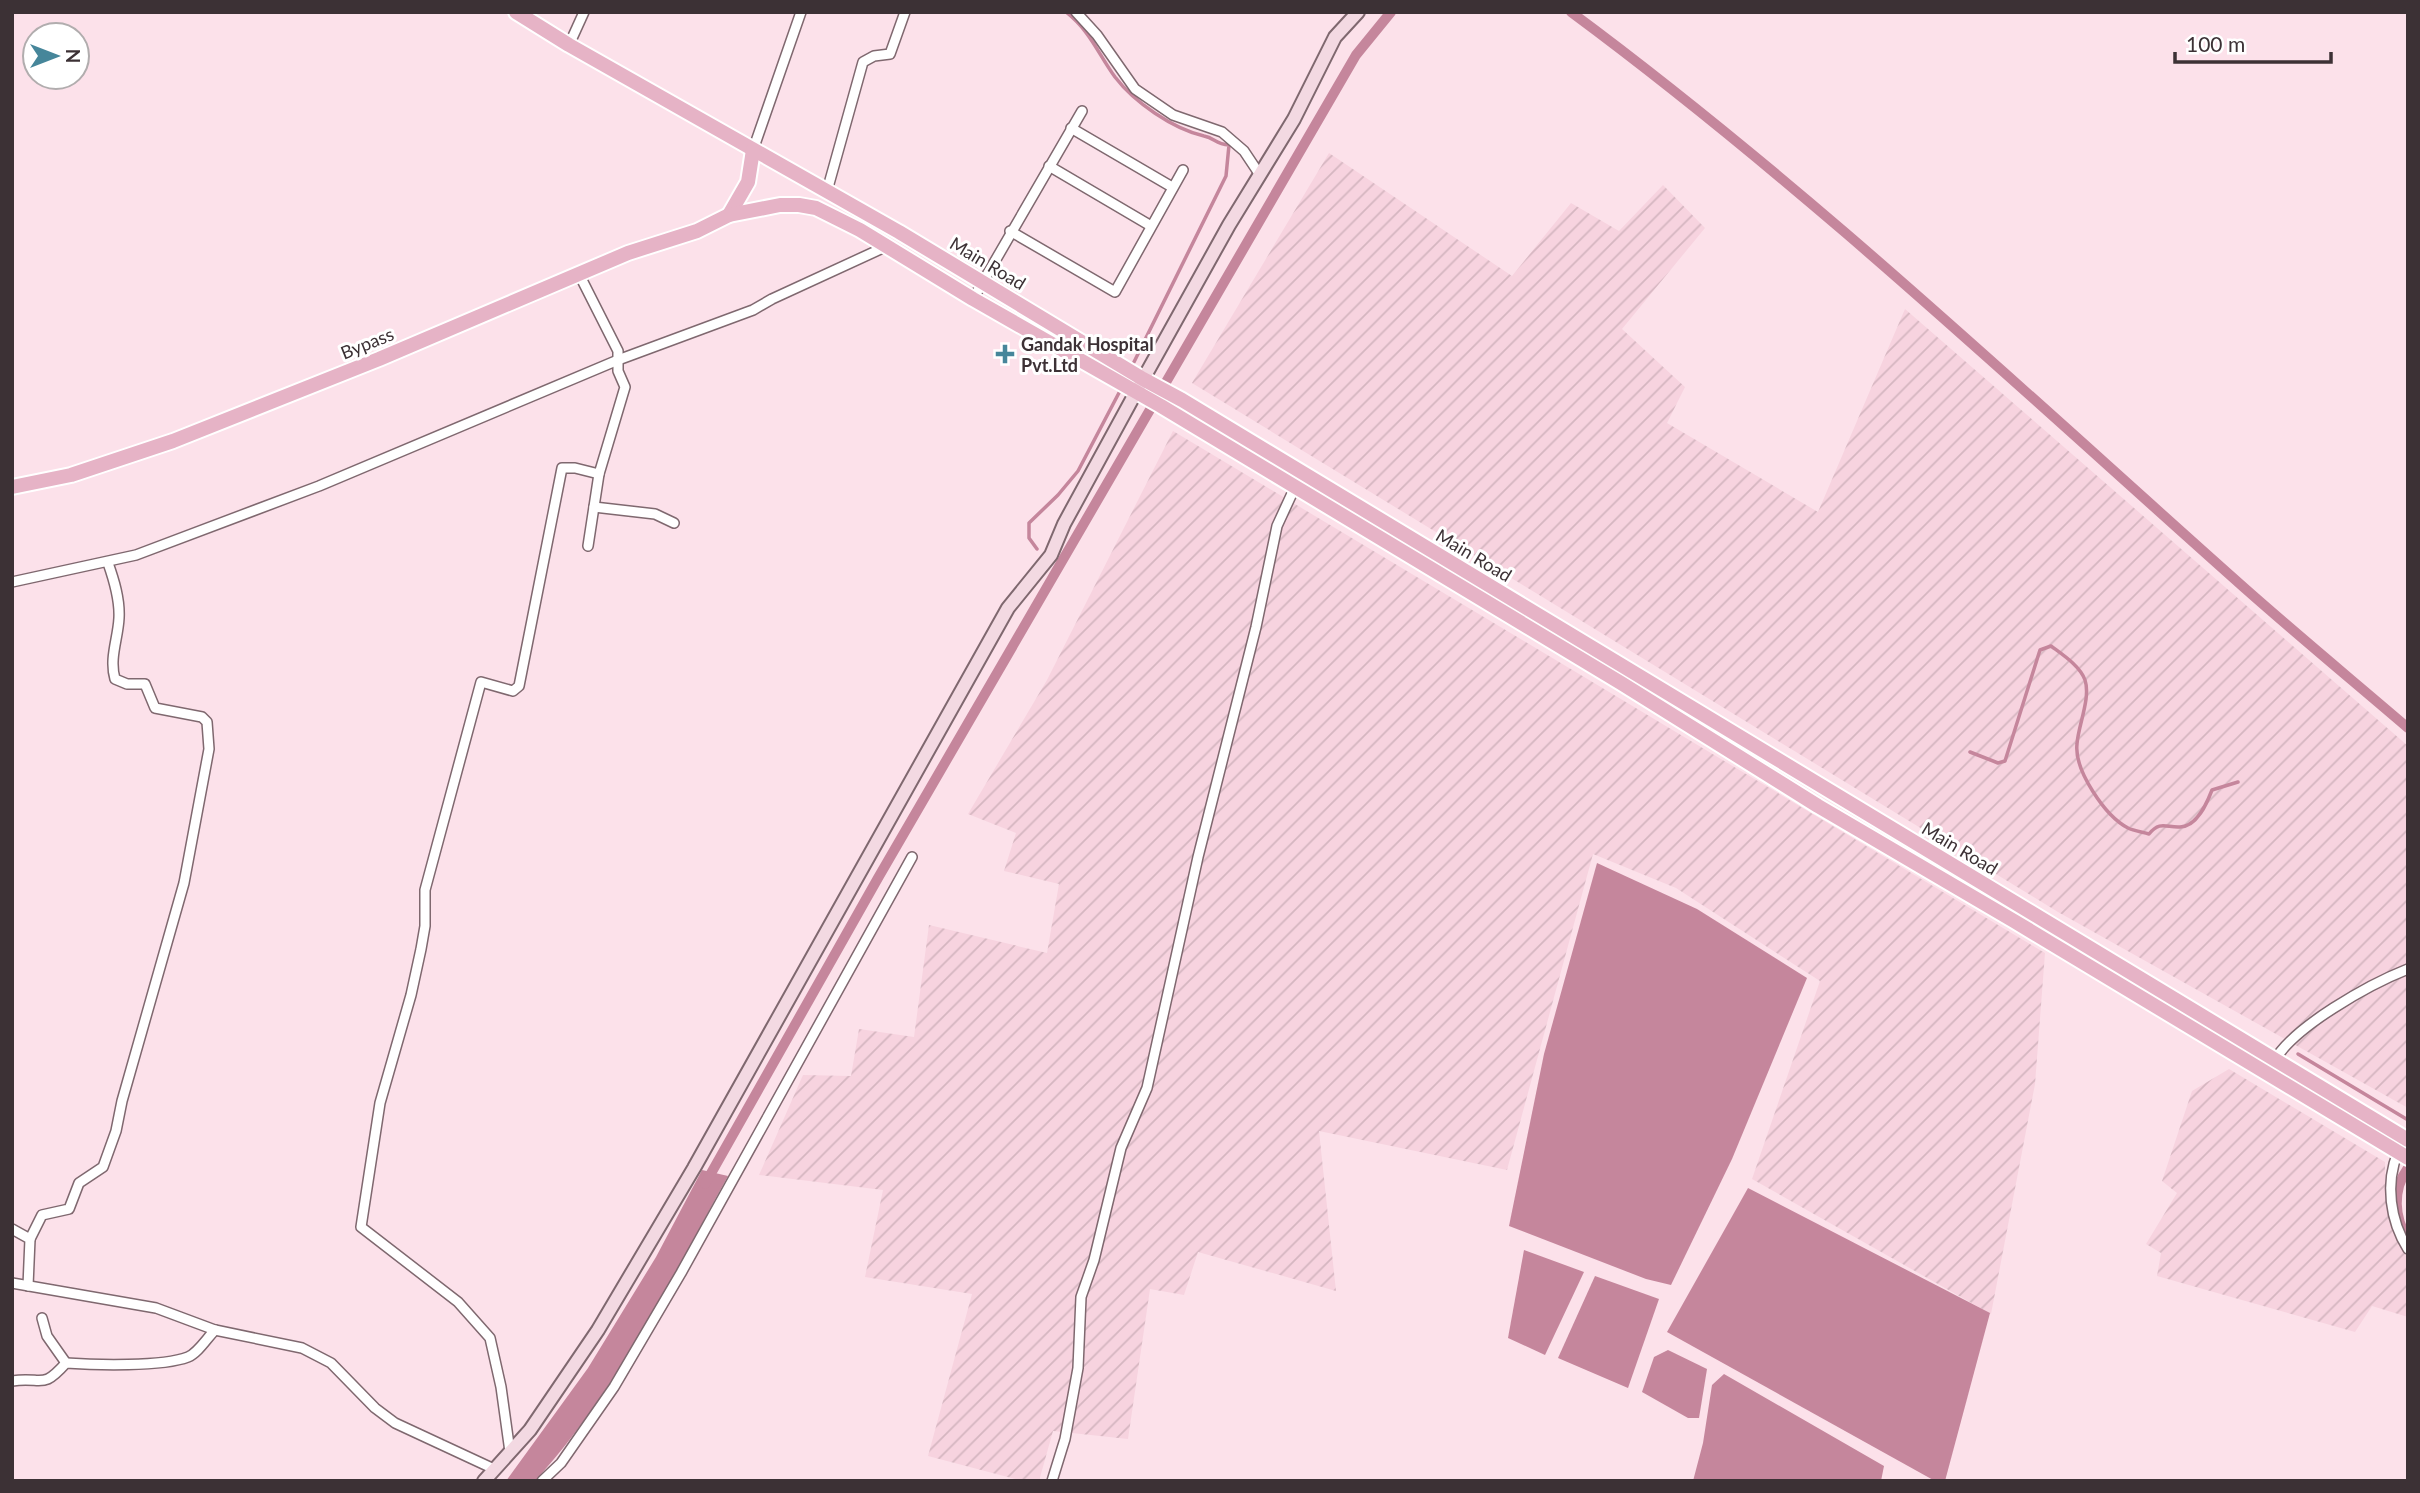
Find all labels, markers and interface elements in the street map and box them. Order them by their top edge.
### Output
north arrow [21,21,91,91]
scale bar [2175,21,2331,65]
text: 100 m [2186,31,2245,56]
text: N [62,49,85,63]
street label: Main Road [946,232,1030,294]
street label: Bypass [337,322,397,364]
place label: Gandak Hospital Pvt.Ltd [1021,333,1154,376]
marker: Gandak Hospital Pvt.Ltd [995,344,1015,364]
street label: Main Road [1432,524,1516,586]
street label: Main Road [1918,817,2002,879]

